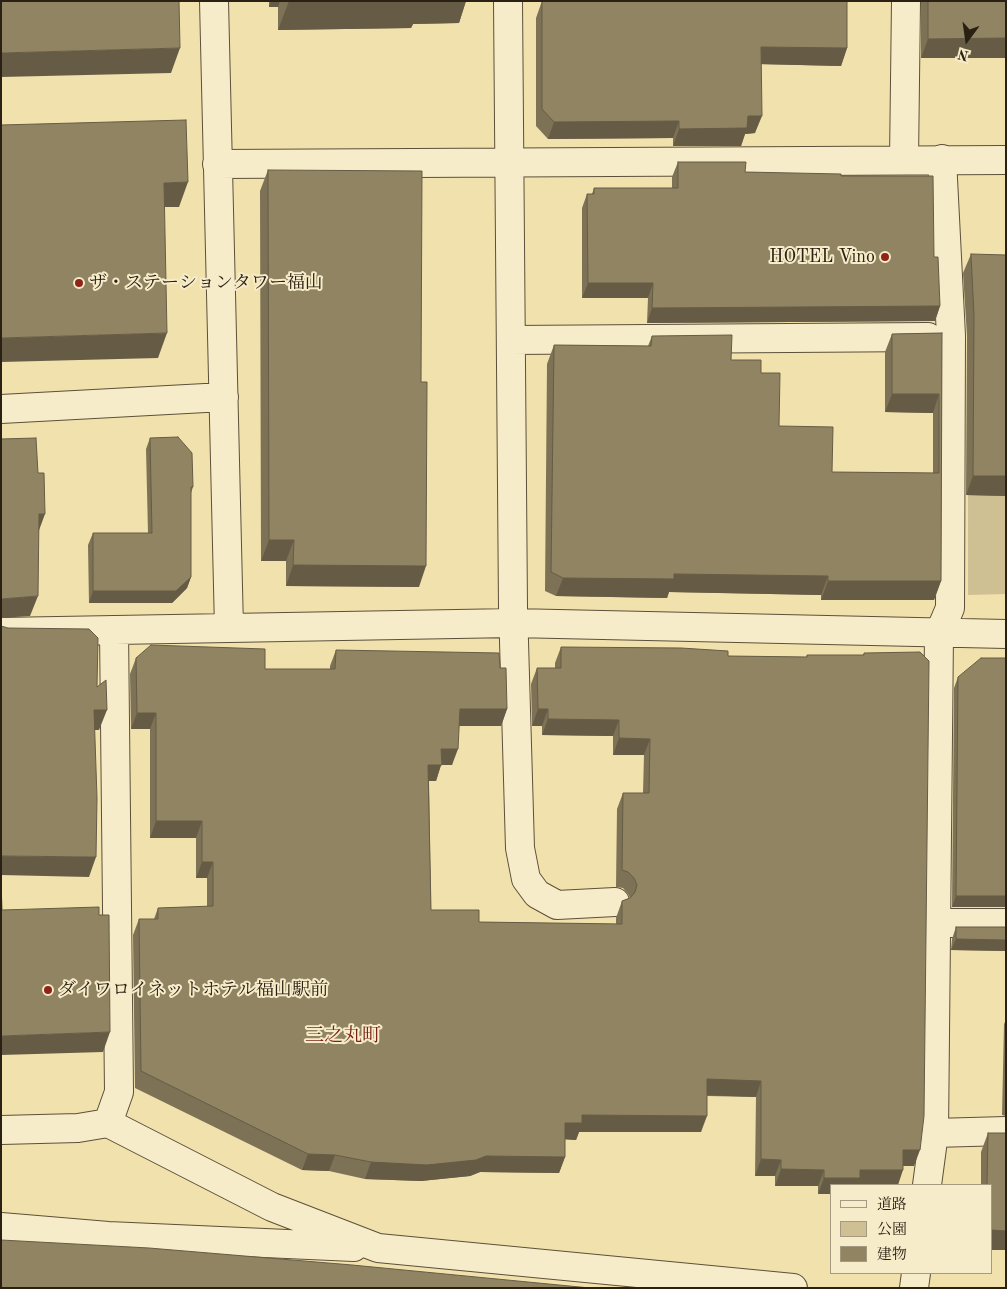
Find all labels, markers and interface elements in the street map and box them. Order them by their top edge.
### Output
north arrow [942,15,992,65]
text: N [956,46,970,63]
place label: HOTEL Vino [769,246,875,268]
marker: HOTEL Vino [879,251,891,263]
place label: ザ・ステーションタワー福山 [89,272,323,294]
marker: ザ・ステーションタワー福山 [73,277,85,289]
place label: ダイワロイネットホテル福山駅前 [58,979,328,1001]
marker: ダイワロイネットホテル福山駅前 [42,984,54,996]
district label: 三之丸町 [305,1025,381,1047]
legend [830,1184,992,1274]
text: 道路 [877,1198,907,1213]
text: 公園 [877,1223,907,1238]
text: 建物 [877,1248,907,1263]

